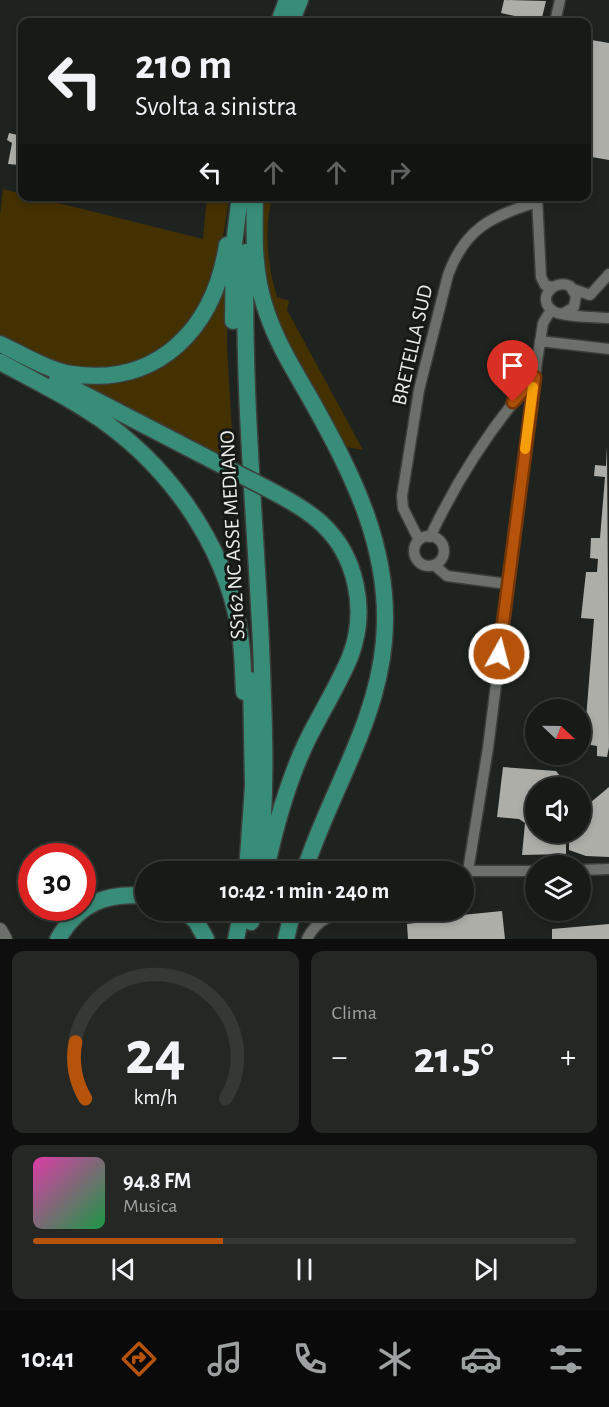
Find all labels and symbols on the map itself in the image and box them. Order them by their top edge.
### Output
street label: BRETELLA SUD [388,283,437,407]
pin [487,340,538,402]
street label: SS162 NC ASSE MEDIANO [217,430,248,640]
position arrow [467,622,531,686]
north arrow [525,699,591,765]
speed limit sign: 30 [18,843,96,921]

